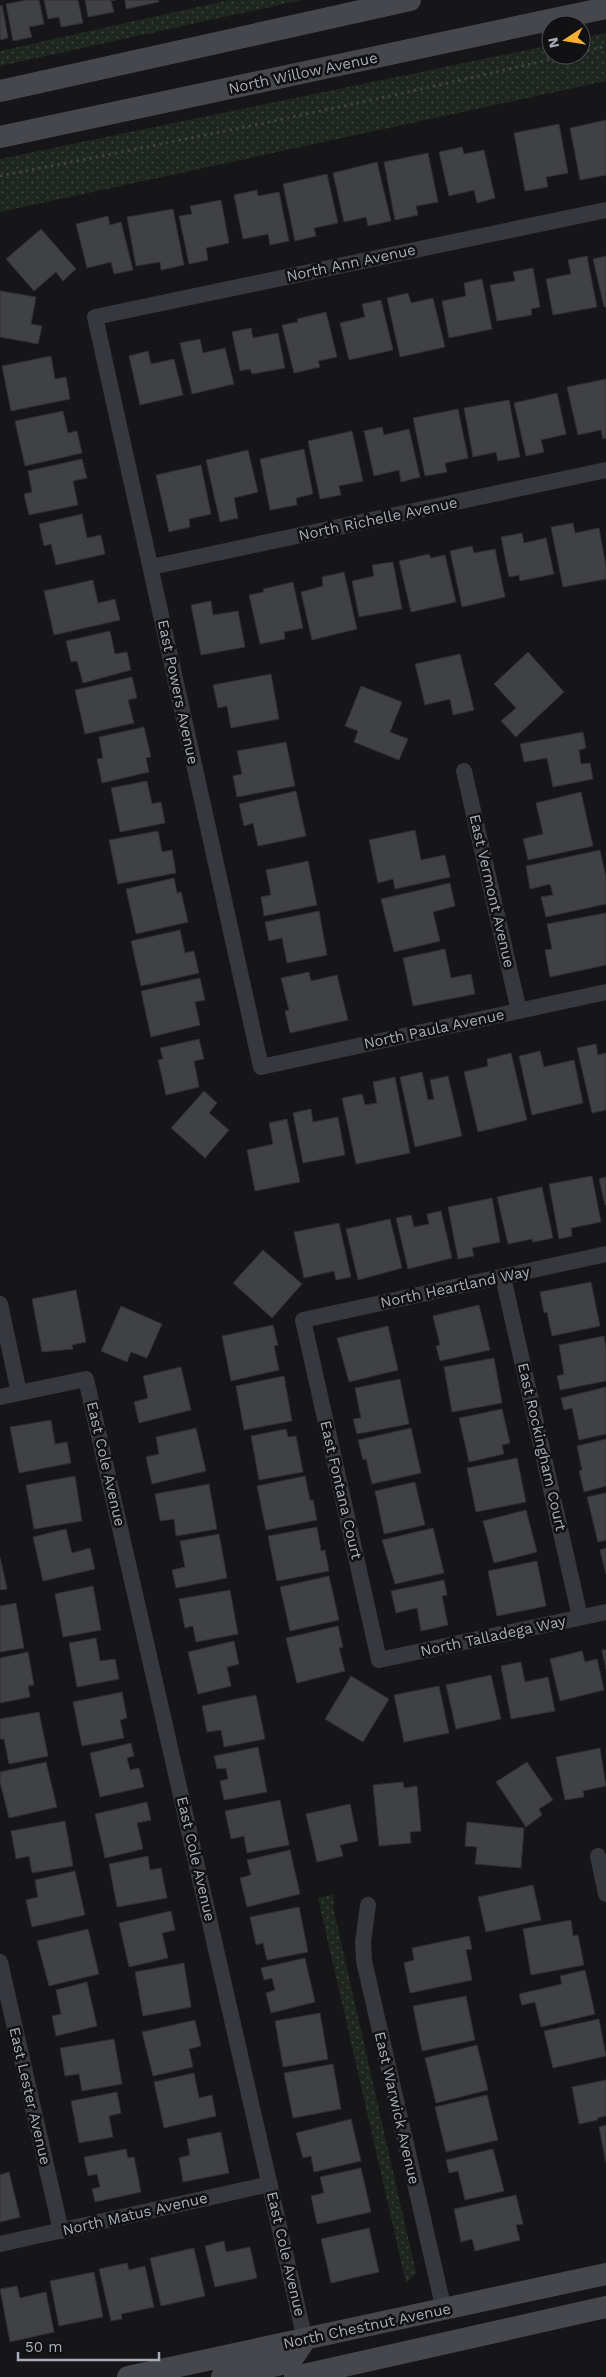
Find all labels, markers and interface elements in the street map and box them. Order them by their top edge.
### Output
north arrow [541,15,591,65]
text: N [544,36,562,49]
street label: North Willow Avenue [227,48,379,98]
street label: North Ann Avenue [285,241,417,285]
street label: North Richelle Avenue [297,493,459,545]
street label: East Powers Avenue [154,618,202,766]
street label: East Vermont Avenue [466,812,518,970]
street label: North Paula Avenue [362,1005,506,1053]
street label: North Heartland Way [379,1262,532,1312]
street label: East Rockingham Court [514,1361,570,1533]
street label: East Cole Avenue [83,1400,129,1528]
street label: East Fontana Court [316,1419,366,1562]
street label: North Talladega Way [419,1612,568,1660]
street label: East Cole Avenue [173,1795,219,1923]
street label: East Lester Avenue [5,2025,55,2167]
street label: East Warwick Avenue [371,2030,423,2186]
street label: North Matus Avenue [61,2189,209,2239]
street label: East Cole Avenue [263,2190,309,2318]
street label: North Chestnut Avenue [281,2299,453,2353]
scale bar [18,2330,159,2362]
text: 50 m [25,2338,62,2356]

